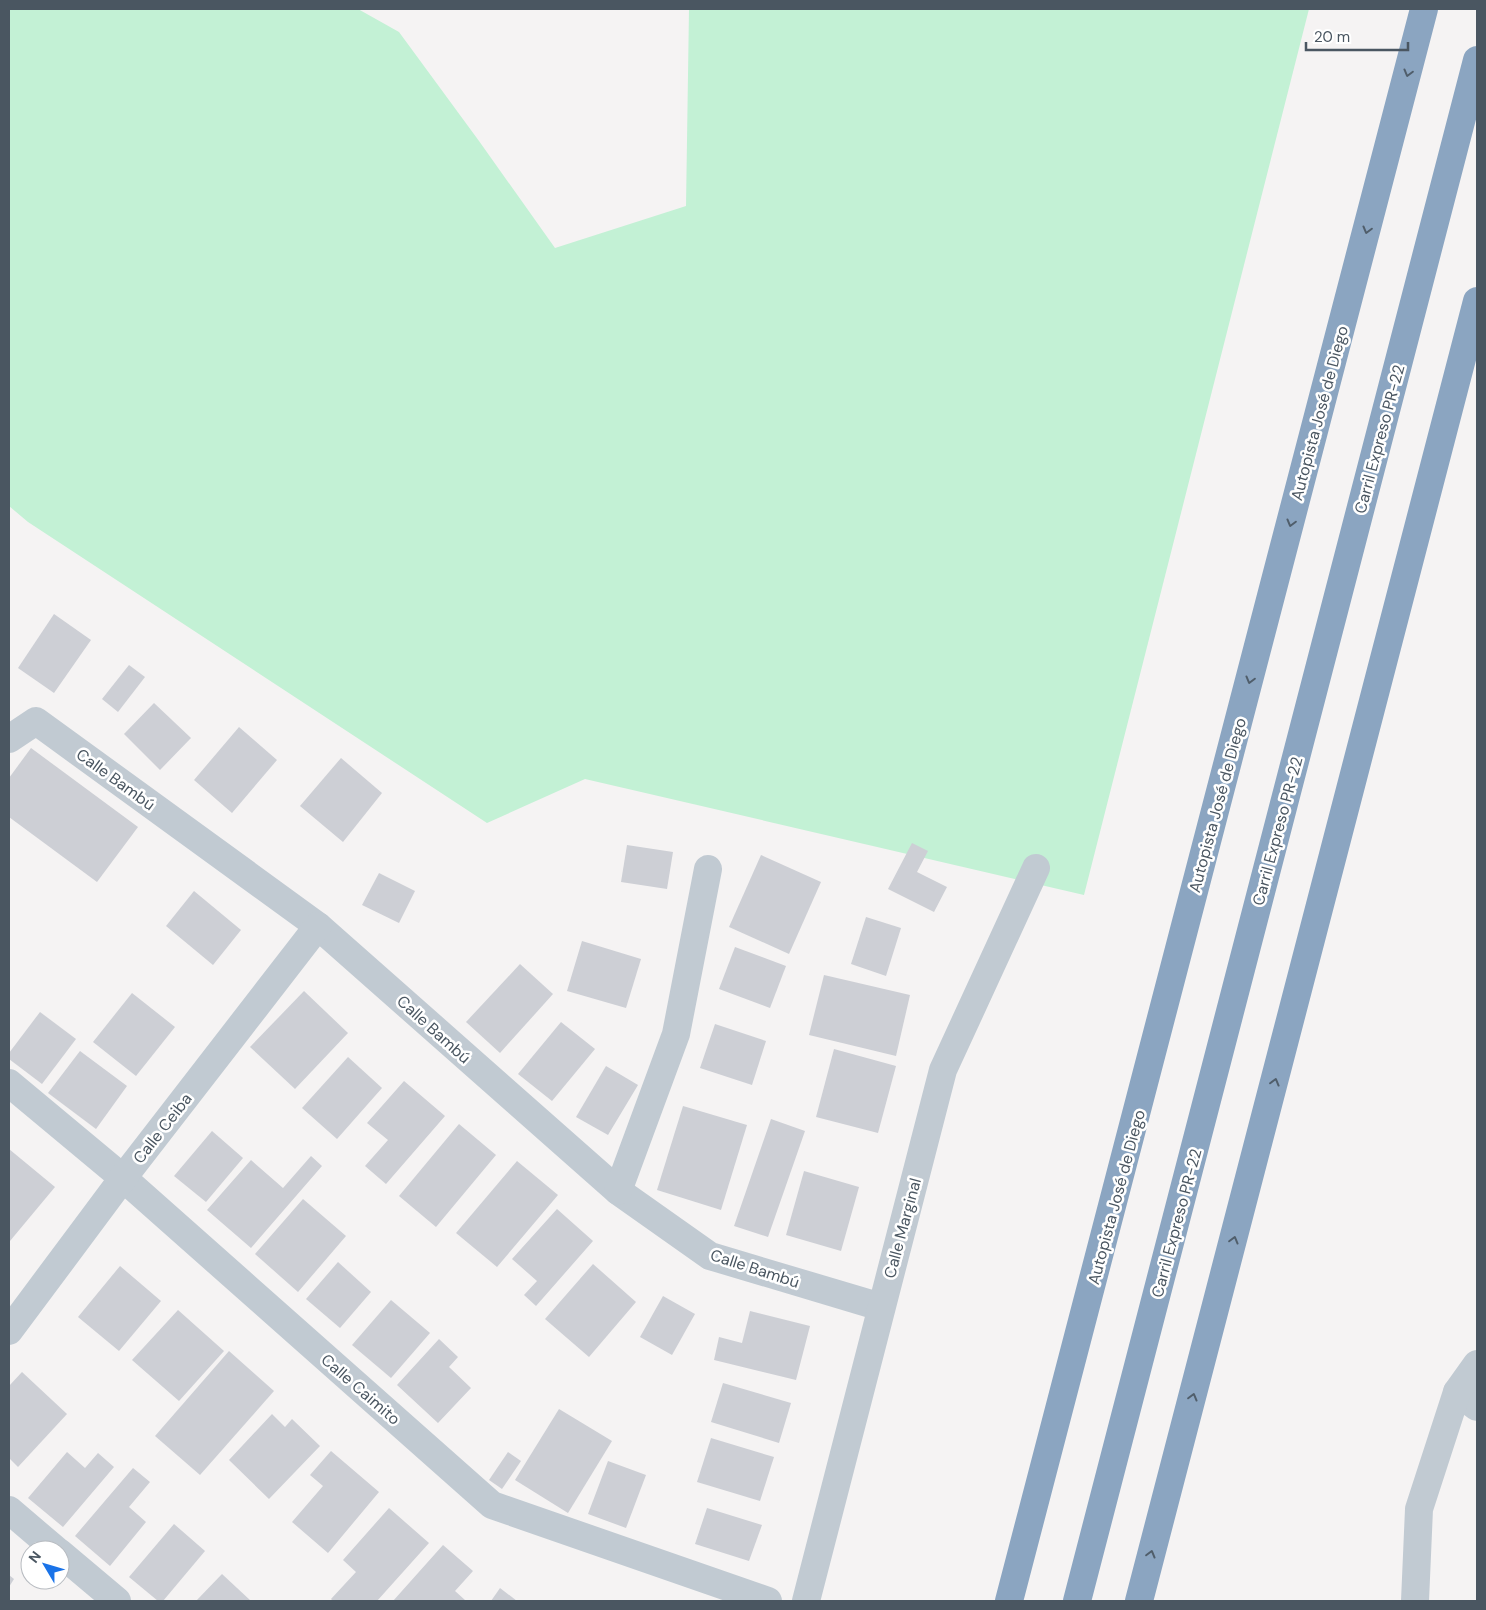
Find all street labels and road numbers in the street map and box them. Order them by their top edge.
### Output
street label: Autopista José de Diego [1286,323,1353,503]
street label: Carril Expreso PR-22 [1350,363,1409,516]
street label: Autopista José de Diego [1184,715,1251,895]
street label: Calle Bambú [72,744,159,815]
street label: Carril Expreso PR-22 [1248,755,1307,908]
street label: Calle Bambú [392,991,475,1068]
street label: Calle Ceiba [128,1089,196,1168]
street label: Autopista José de Diego [1083,1107,1150,1287]
street label: Carril Expreso PR-22 [1147,1147,1206,1300]
street label: Calle Marginal [879,1176,926,1280]
street label: Calle Bambú [708,1244,802,1293]
street label: Calle Caimito [317,1349,405,1430]

